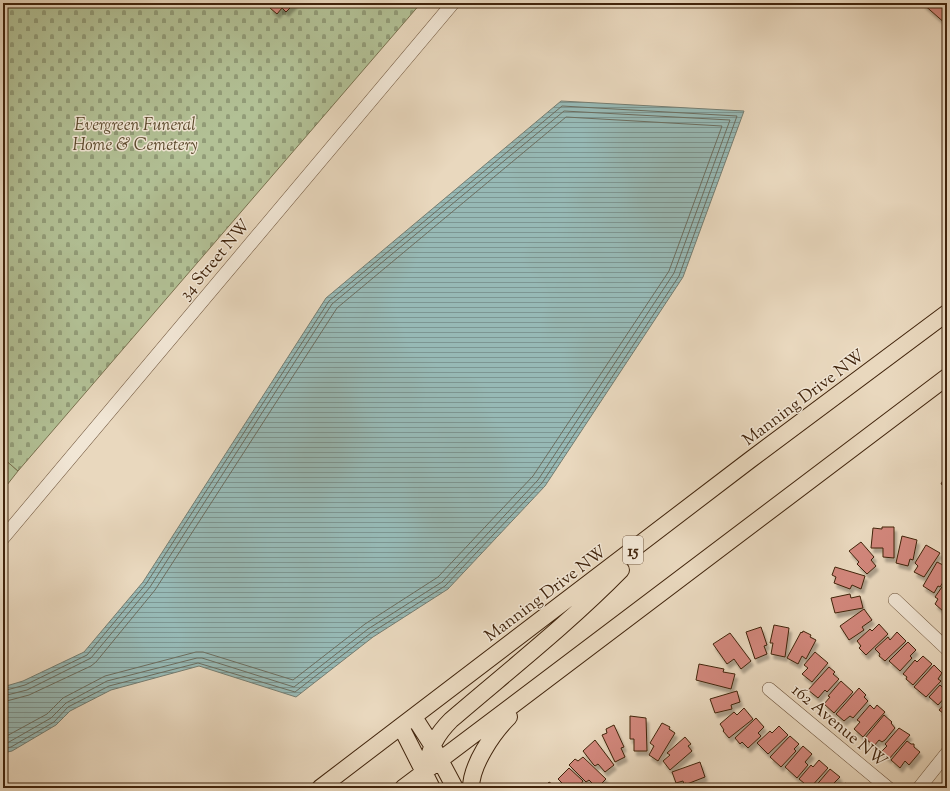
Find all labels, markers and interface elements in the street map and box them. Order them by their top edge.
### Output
park label: Evergreen Funeral Home & Cemetery [72,114,198,158]
street label: 34 Street NW [175,215,257,306]
street label: Manning Drive NW [738,345,870,452]
road number: 15 [623,536,643,564]
street label: Manning Drive NW [480,541,612,648]
street label: 162 Avenue NW [786,679,892,774]

